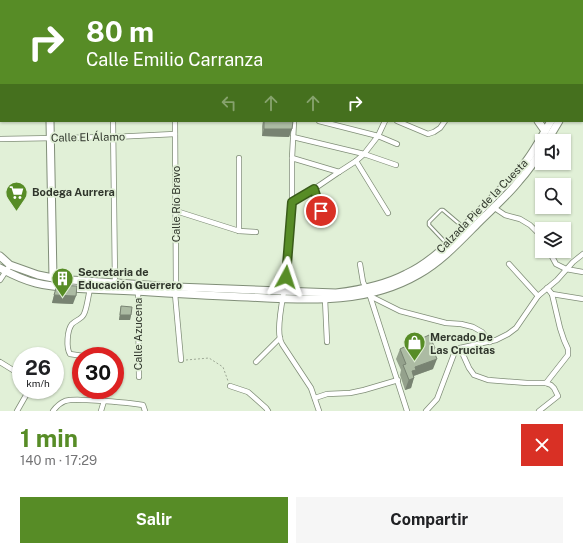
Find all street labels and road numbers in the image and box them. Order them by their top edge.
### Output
street label: Calle El Álamo [51,129,125,144]
street label: Calzada Pie de la Cuesta [434,157,530,255]
street label: Calle Río Bravo [170,166,182,242]
street label: Calle Azucena [132,298,144,370]

